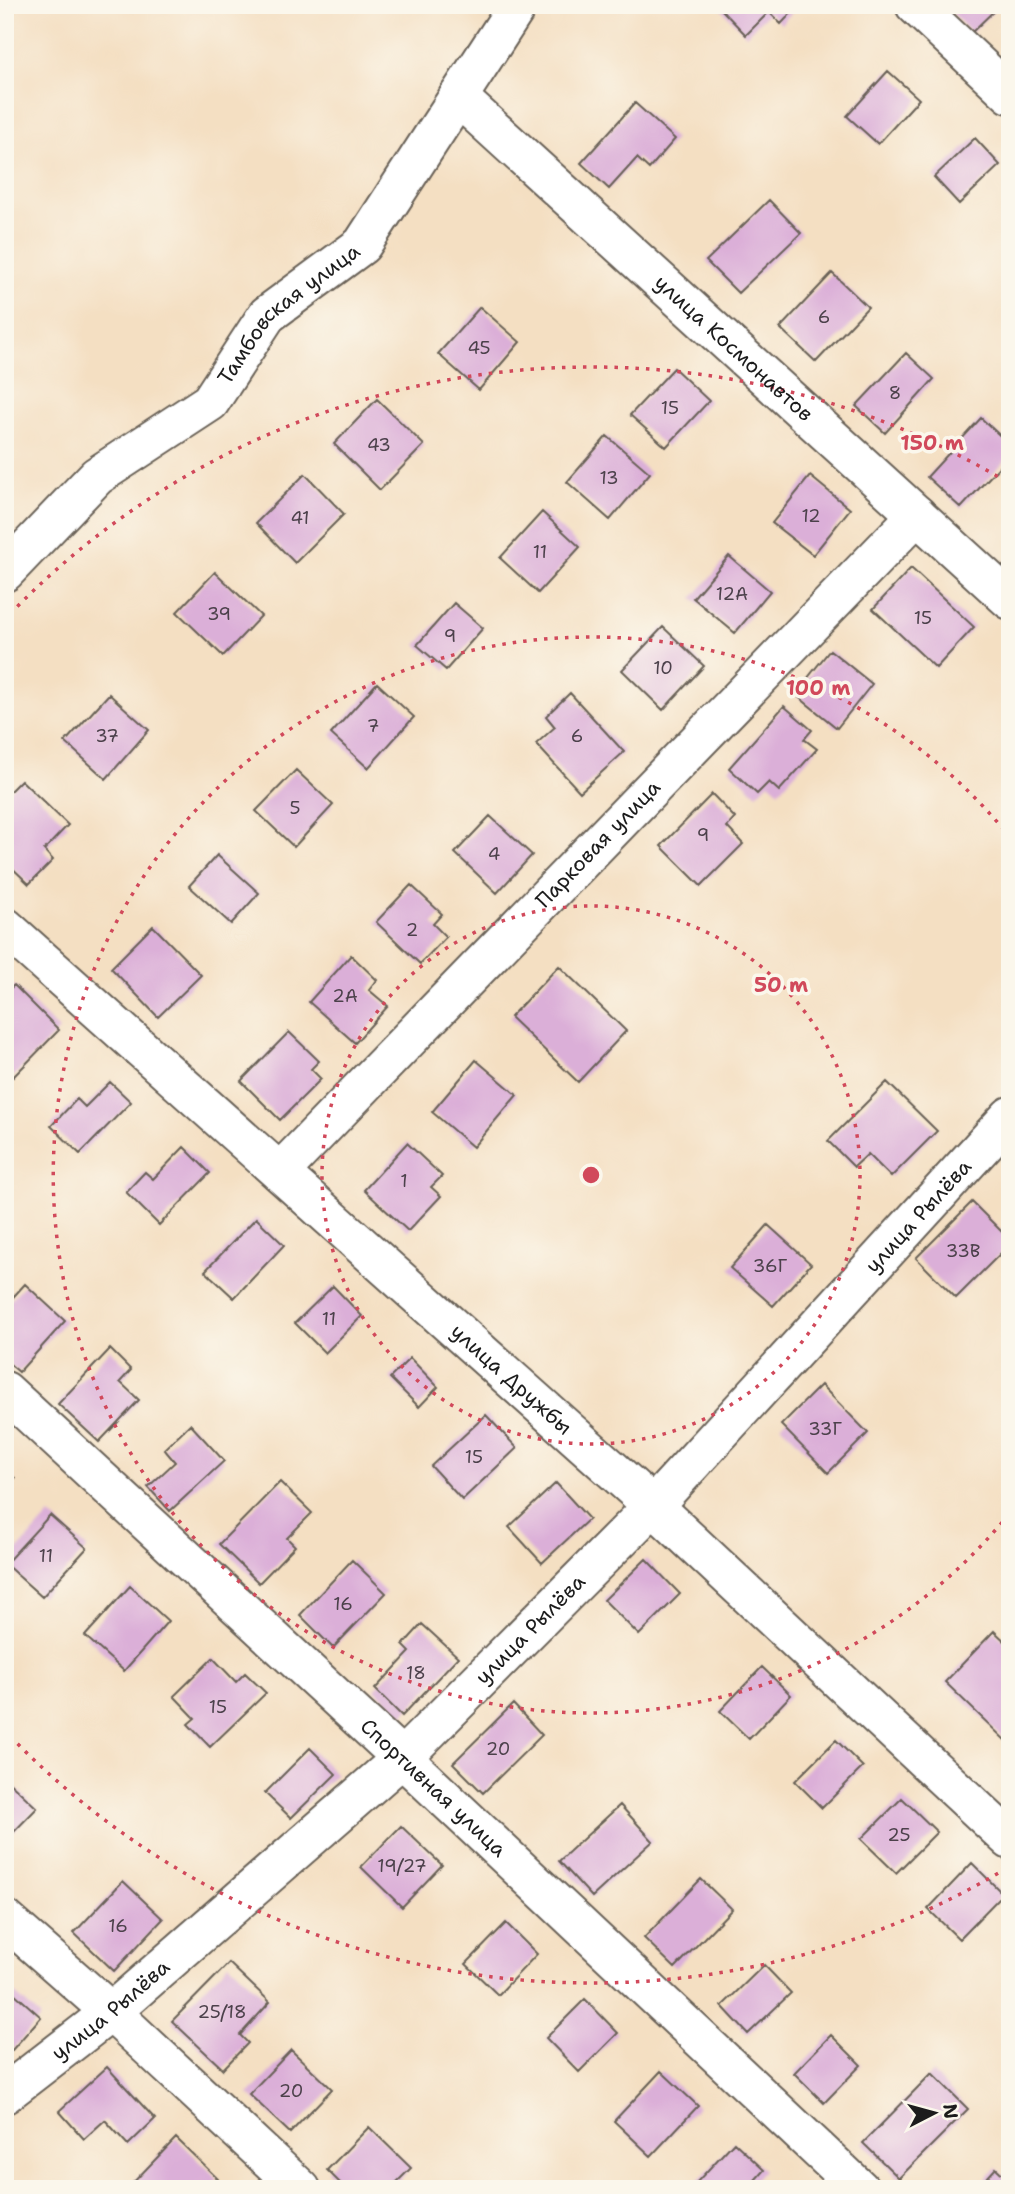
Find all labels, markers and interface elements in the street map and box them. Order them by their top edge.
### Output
street label: Тамбовская улица [211,237,366,390]
street label: улица Космонавтов [648,269,819,428]
house number: 6 [818,305,830,329]
house number: 45 [467,336,491,360]
house number: 8 [889,381,901,405]
house number: 15 [661,396,679,420]
text: 150 m [900,429,964,457]
house number: 43 [367,433,391,457]
house number: 13 [599,466,619,490]
house number: 12 [801,504,821,528]
house number: 41 [290,506,310,530]
house number: 11 [533,540,547,564]
house number: 12А [716,582,748,606]
house number: 39 [207,602,231,626]
house number: 15 [914,606,932,630]
house number: 9 [444,624,456,648]
house number: 10 [653,656,673,680]
text: 100 m [786,674,850,702]
house number: 7 [367,714,379,738]
house number: 37 [95,724,119,748]
house number: 6 [571,724,583,748]
street label: Парковая улица [529,774,667,914]
house number: 5 [289,796,301,820]
house number: 9 [697,823,709,847]
house number: 4 [488,842,500,866]
house number: 2 [406,918,418,942]
text: 50 m [754,971,808,999]
house number: 2А [332,984,358,1008]
street label: улица Рылёва [859,1153,978,1279]
centre of rings [579,1163,603,1187]
house number: 1 [400,1169,408,1193]
house number: 33В [946,1239,980,1263]
house number: 36Г [753,1254,788,1278]
house number: 11 [322,1307,336,1331]
street label: улица Дружбы [445,1318,578,1441]
house number: 33Г [808,1417,842,1441]
house number: 15 [465,1445,483,1469]
house number: 11 [39,1544,53,1568]
street label: улица Рылёва [469,1568,591,1691]
house number: 16 [333,1592,353,1616]
house number: 18 [406,1661,426,1685]
house number: 15 [209,1695,227,1719]
street label: Спортивная улица [354,1712,513,1863]
house number: 20 [486,1737,510,1761]
house number: 25 [887,1823,911,1847]
house number: 19/27 [377,1854,427,1878]
house number: 16 [108,1914,128,1938]
street label: улица Рылёва [46,1953,176,2067]
house number: 25/18 [197,2000,247,2024]
north arrow [900,2078,970,2148]
house number: 20 [279,2079,303,2103]
text: N [937,2102,964,2120]

